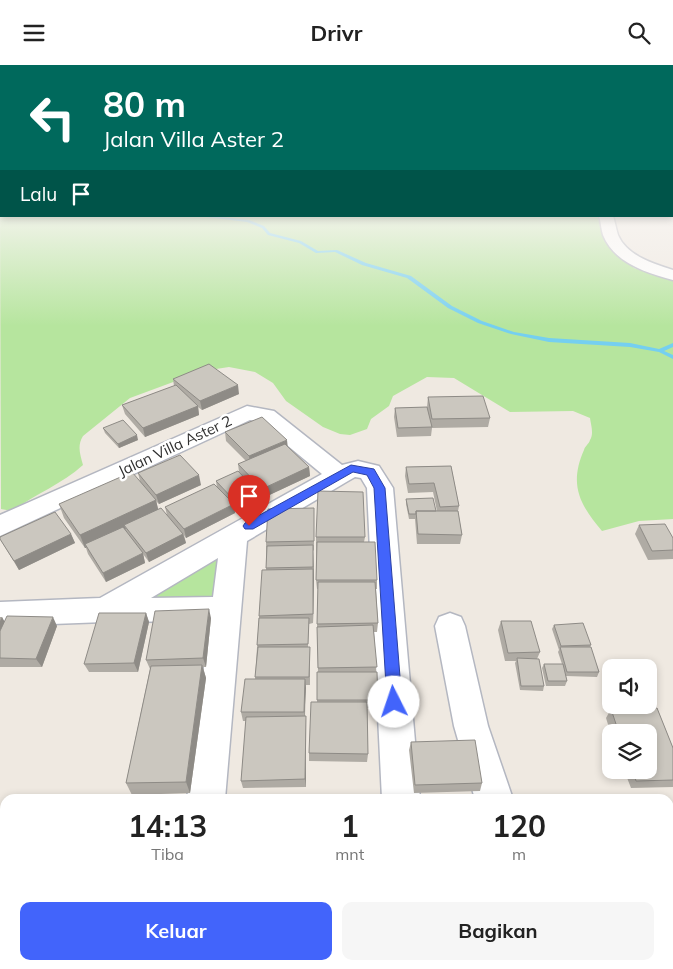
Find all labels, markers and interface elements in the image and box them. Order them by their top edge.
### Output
icon: menu [20,19,48,47]
text: Drivr [311,19,362,47]
icon: search [625,19,653,47]
text: 80 m [103,82,186,126]
icon: left [20,85,85,150]
text: Jalan Villa Aster 2 [103,125,284,153]
icon: arrive [67,180,95,208]
text: Lalu [20,182,57,206]
street label: Jalan Villa Aster 2 [115,411,235,480]
pin [228,475,270,526]
icon: arrive [235,482,263,510]
map controls [602,659,657,779]
button: sound [602,659,657,714]
position arrow [367,675,419,727]
button: layers [602,724,657,779]
text: 14:13 [128,807,207,845]
text: 1 [341,807,359,845]
text: 120 [492,807,546,845]
text: Tiba [151,844,184,864]
text: mnt [335,844,364,864]
text: m [512,844,526,864]
button: Keluar [20,902,332,960]
button: Bagikan [342,902,654,960]

